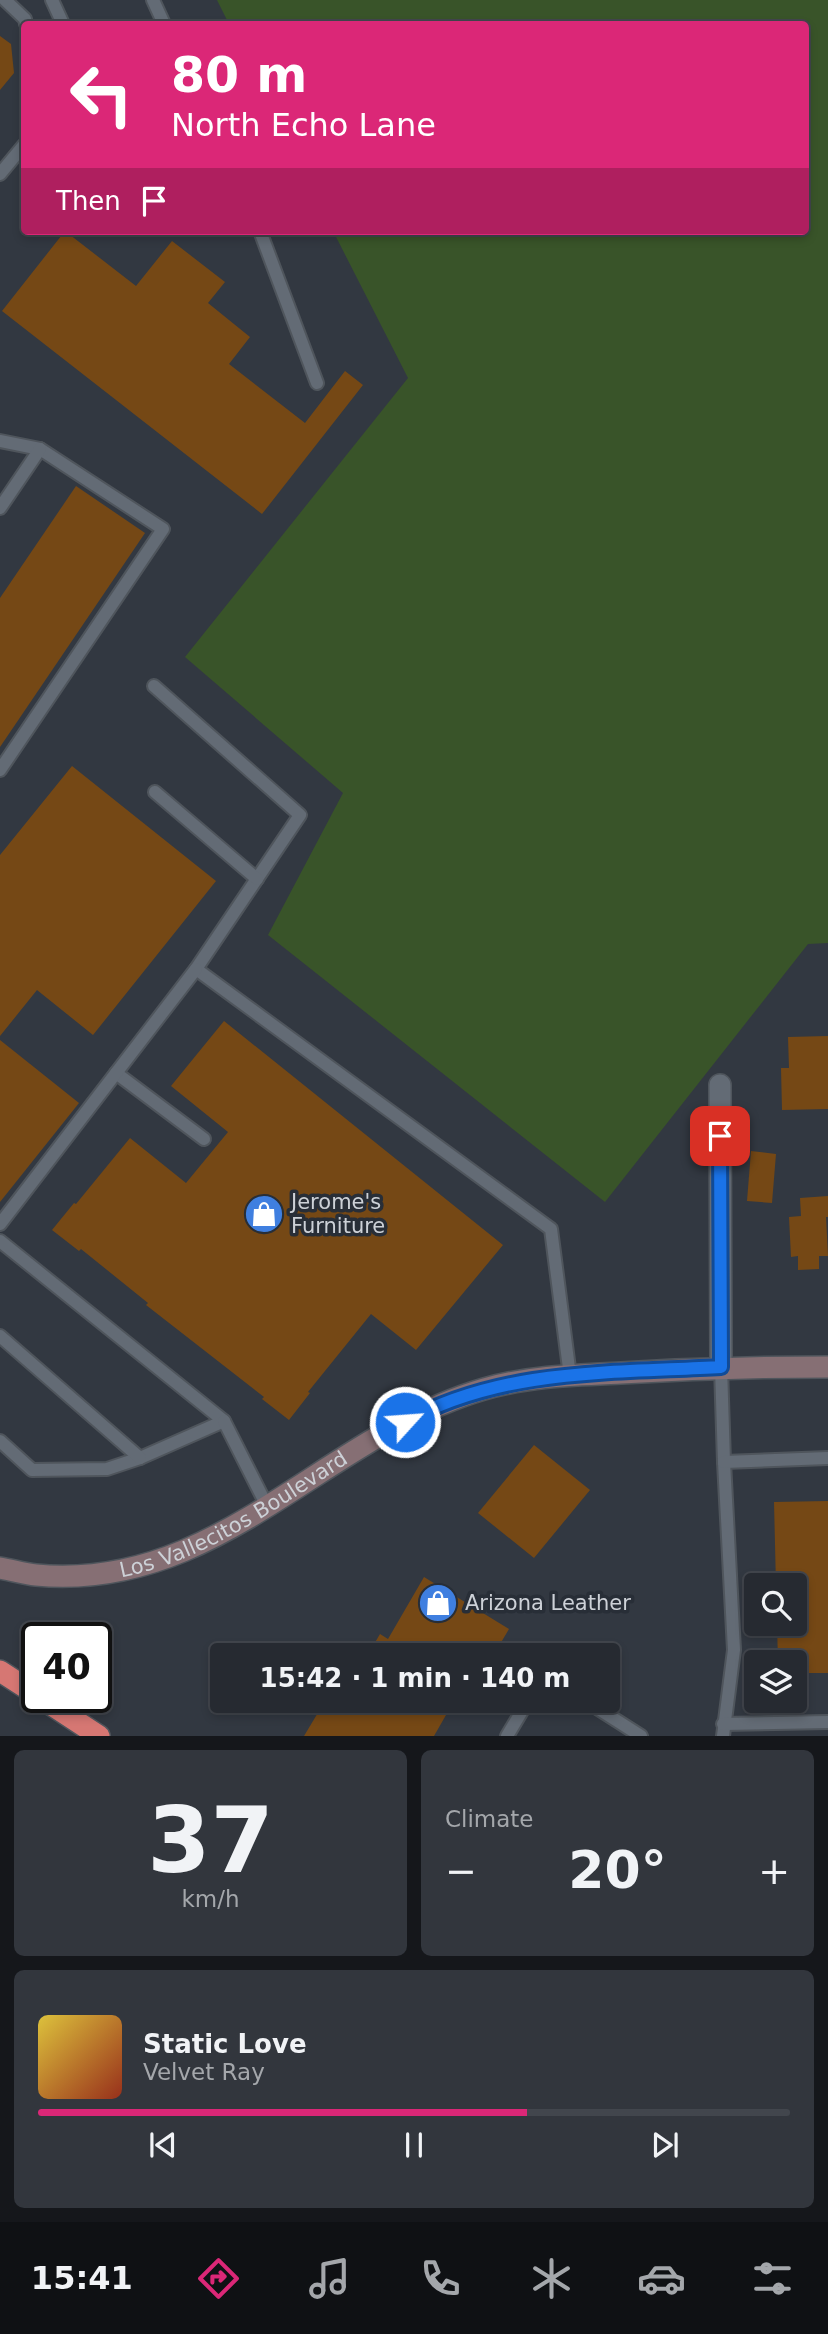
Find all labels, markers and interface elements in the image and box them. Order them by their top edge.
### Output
text: 80 m [171,47,307,104]
icon: left [56,49,147,140]
text: North Echo Lane [171,106,436,144]
icon: arrive [135,182,173,220]
text: Then [56,186,121,216]
pin [690,1106,750,1166]
icon: arrive [701,1117,739,1155]
place label: Jerome's Furniture [289,1190,385,1238]
shop icon: Jerome's Furniture [243,1193,285,1235]
position arrow [368,1385,442,1459]
street label: Los Vallecitos Boulevard [117,1446,352,1582]
map controls [744,1573,807,1713]
button: search [744,1573,807,1636]
shop icon: Arizona Leather [417,1582,459,1624]
place label: Arizona Leather [465,1591,631,1615]
speed limit sign: 40 [21,1622,112,1713]
button: layers [744,1650,807,1713]
text: 15:42 · 1 min · 140 m [260,1663,570,1693]
text: 37 [147,1788,274,1893]
text: Climate [445,1806,534,1832]
text: 20° [568,1840,667,1900]
text: − [445,1849,477,1893]
text: + [758,1849,790,1893]
text: km/h [181,1886,240,1912]
text: Static Love [143,2029,307,2059]
text: Velvet Ray [143,2059,265,2085]
icon: previous [144,2126,182,2164]
icon: pause [395,2126,433,2164]
icon: next [646,2126,684,2164]
icon: directions [194,2254,243,2303]
icon: music [305,2254,354,2303]
icon: phone [416,2254,465,2303]
icon: climate [527,2254,576,2303]
icon: car [637,2254,686,2303]
icon: filters [748,2254,797,2303]
text: 15:41 [31,2259,133,2297]

